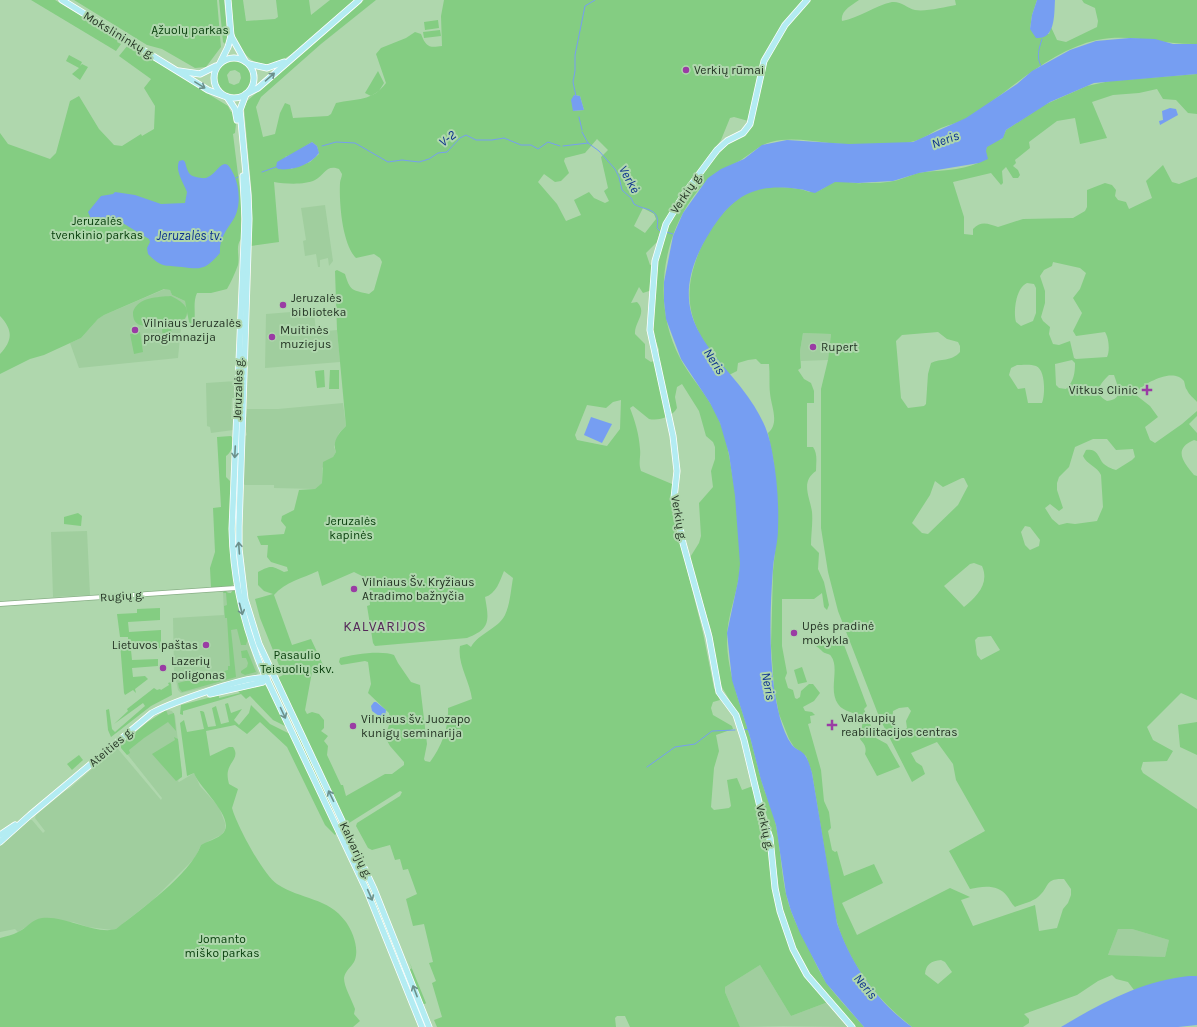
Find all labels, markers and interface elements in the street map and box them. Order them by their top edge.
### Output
street label: Mokslininkų g. [81,8,157,62]
park label: Ąžuolų parkas [151,23,229,37]
place label: Verkių rūmai [694,63,764,77]
marker: Verkių rūmai [681,65,691,75]
one-way arrow [265,73,275,82]
one-way arrow [194,82,206,90]
water label: V-2 [436,127,459,150]
water label: Neris [929,128,961,151]
water label: Verkė [616,163,643,196]
street label: Verkių g. [667,170,705,216]
park label: Jeruzalės tvenkinio parkas [51,214,143,242]
water label: Jeruzalės tv. [156,228,222,243]
place label: Jeruzalės biblioteka [291,291,346,319]
marker: Jeruzalės biblioteka [278,300,288,310]
place label: Vilniaus Jeruzalės progimnazija [143,316,241,344]
place label: Muitinės muziejus [280,323,331,351]
marker: Vilniaus Jeruzalės progimnazija [130,325,140,335]
marker: Muitinės muziejus [267,332,277,342]
place label: Rupert [821,340,858,354]
marker: Rupert [808,342,818,352]
water label: Neris [701,345,729,377]
street label: Jeruzalės g. [230,358,246,420]
place label: Vitkus Clinic [1069,383,1138,397]
marker: Vitkus Clinic [1141,384,1153,396]
one-way arrow [231,445,239,458]
street label: Verkių g. [668,494,690,542]
park label: Jeruzalės kapinės [326,514,376,542]
one-way arrow [236,542,243,555]
place label: Vilniaus Šv. Kryžiaus Atradimo bažnyčia [362,574,474,603]
marker: Vilniaus Šv. Kryžiaus Atradimo bažnyčia [349,584,359,594]
street label: Rugių g. [100,587,144,605]
one-way arrow [238,603,245,616]
district label: KALVARIJOS [343,618,427,635]
place label: Upės pradinė mokykla [802,619,874,647]
marker: Upės pradinė mokykla [789,628,799,638]
place label: Lietuvos paštas [112,638,198,652]
marker: Lietuvos paštas [201,640,211,650]
park label: Pasaulio Teisuolių skv. [260,648,334,676]
place label: Lazerių poligonas [171,654,225,682]
marker: Lazerių poligonas [158,663,168,673]
water label: Neris [758,671,779,701]
one-way arrow [280,707,287,719]
place label: Valakupių reabilitacijos centras [841,711,957,739]
place label: Vilniaus šv. Juozapo kunigų seminarija [361,712,470,740]
marker: Valakupių reabilitacijos centras [826,719,838,731]
marker: Vilniaus šv. Juozapo kunigų seminarija [348,721,358,731]
street label: Ateities g. [86,724,136,770]
one-way arrow [327,791,334,803]
street label: Verkių g. [753,803,777,851]
street label: Kalvarijų g. [337,820,375,880]
one-way arrow [366,889,374,901]
park label: Jomanto miško parkas [185,932,259,960]
water label: Neris [851,971,880,1002]
one-way arrow [410,985,418,997]

